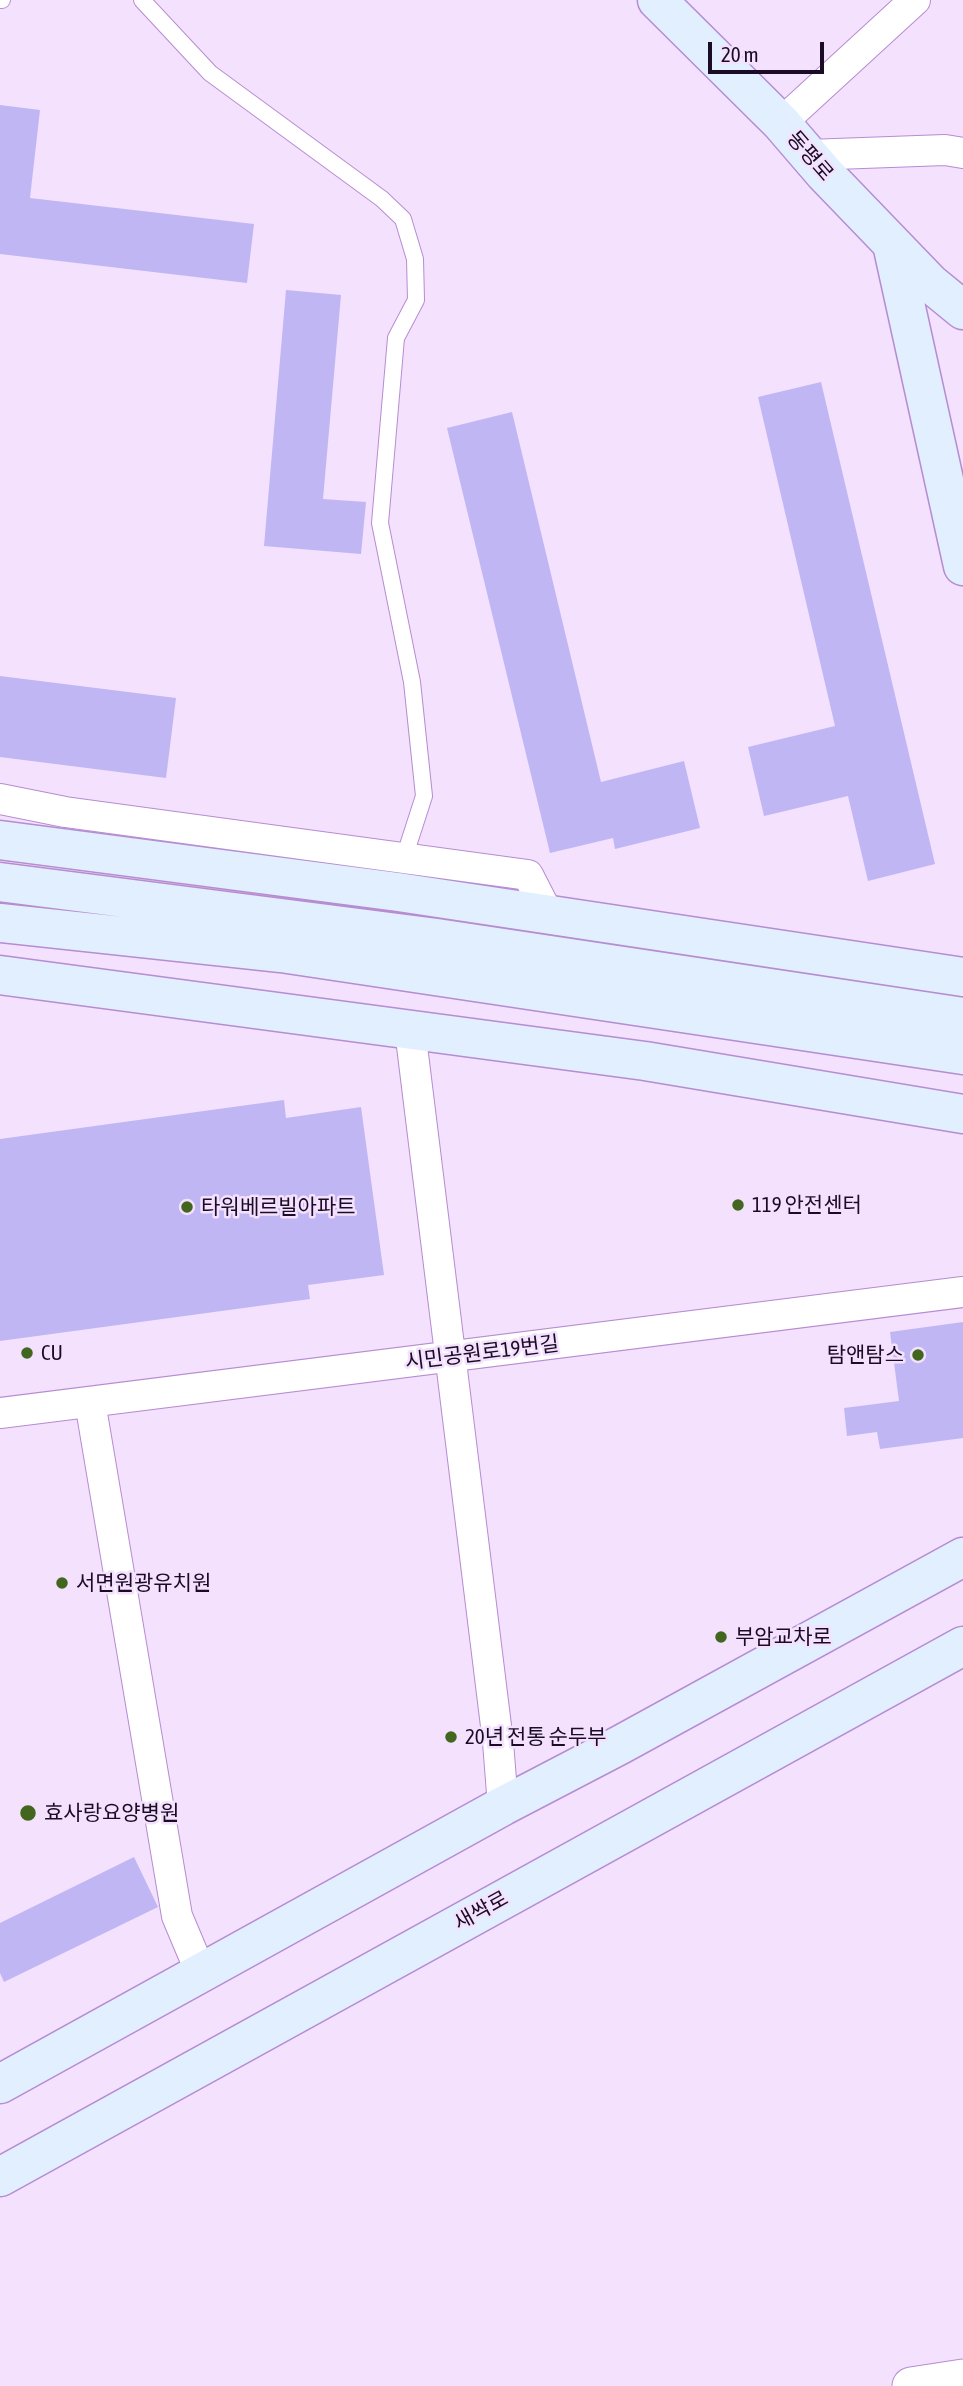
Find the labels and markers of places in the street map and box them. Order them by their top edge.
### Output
place label: 119 안전센터 [752,1192,862,1218]
place label: 타워베르빌아파트 [201,1194,356,1220]
marker: 119 안전센터 [730,1197,746,1213]
marker: 타워베르빌아파트 [179,1199,195,1215]
place label: CU [41,1340,63,1366]
place label: 탐앤탐스 [827,1342,904,1368]
marker: CU [19,1345,35,1361]
marker: 탐앤탐스 [910,1347,926,1363]
place label: 서면원광유치원 [76,1570,211,1596]
marker: 서면원광유치원 [54,1575,70,1591]
place label: 부암교차로 [735,1624,832,1650]
marker: 부암교차로 [713,1629,729,1645]
place label: 20년 전통 순두부 [465,1724,606,1750]
marker: 20년 전통 순두부 [443,1729,459,1745]
place label: 효사랑요양병원 [44,1800,179,1826]
marker: 효사랑요양병원 [18,1803,38,1823]

